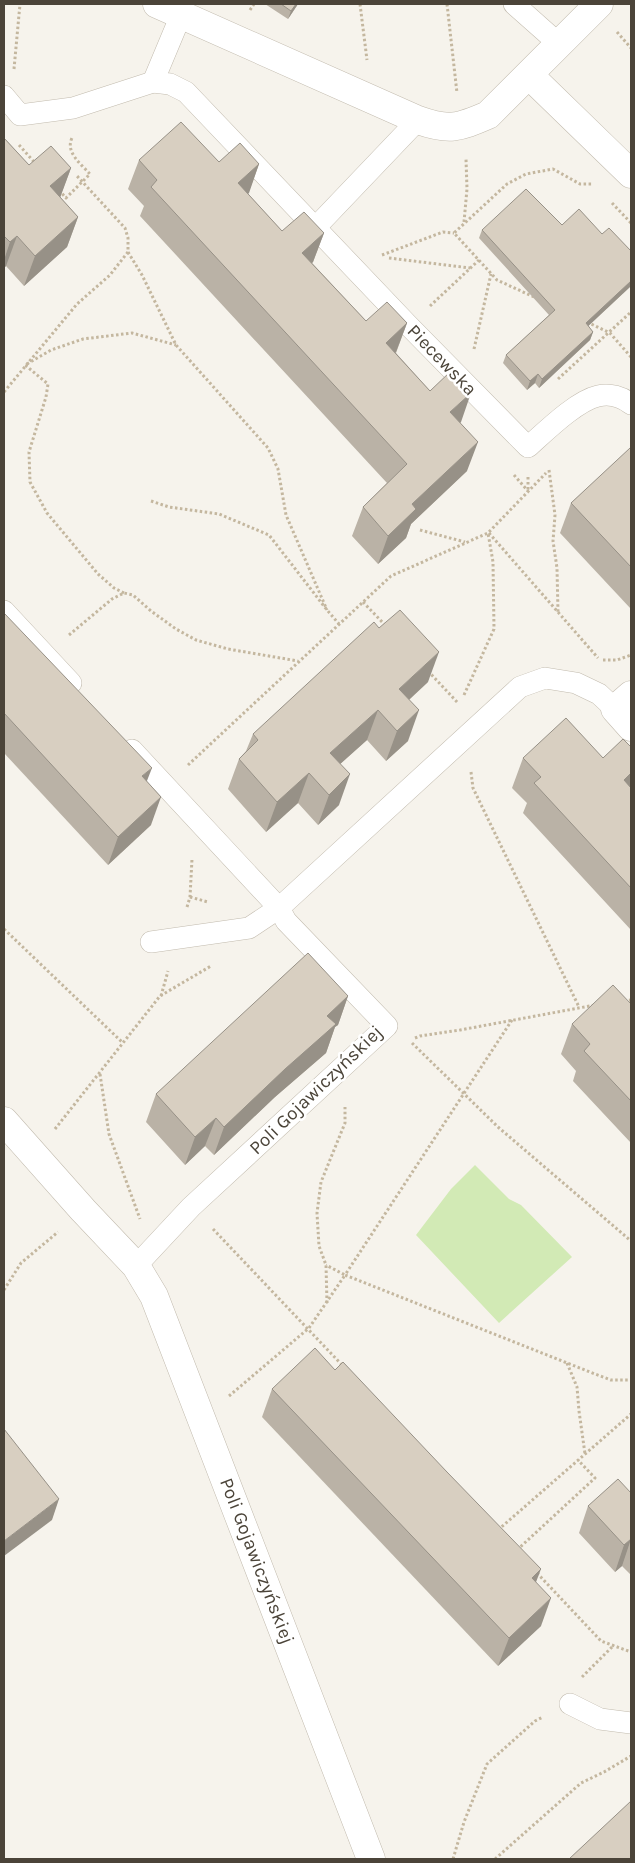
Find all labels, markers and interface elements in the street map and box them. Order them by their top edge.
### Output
street label: Piecewska [403,320,481,400]
street label: Poli Gojawiczyńskiej [245,1021,387,1159]
street label: Poli Gojawiczyńskiej [215,1475,299,1647]

